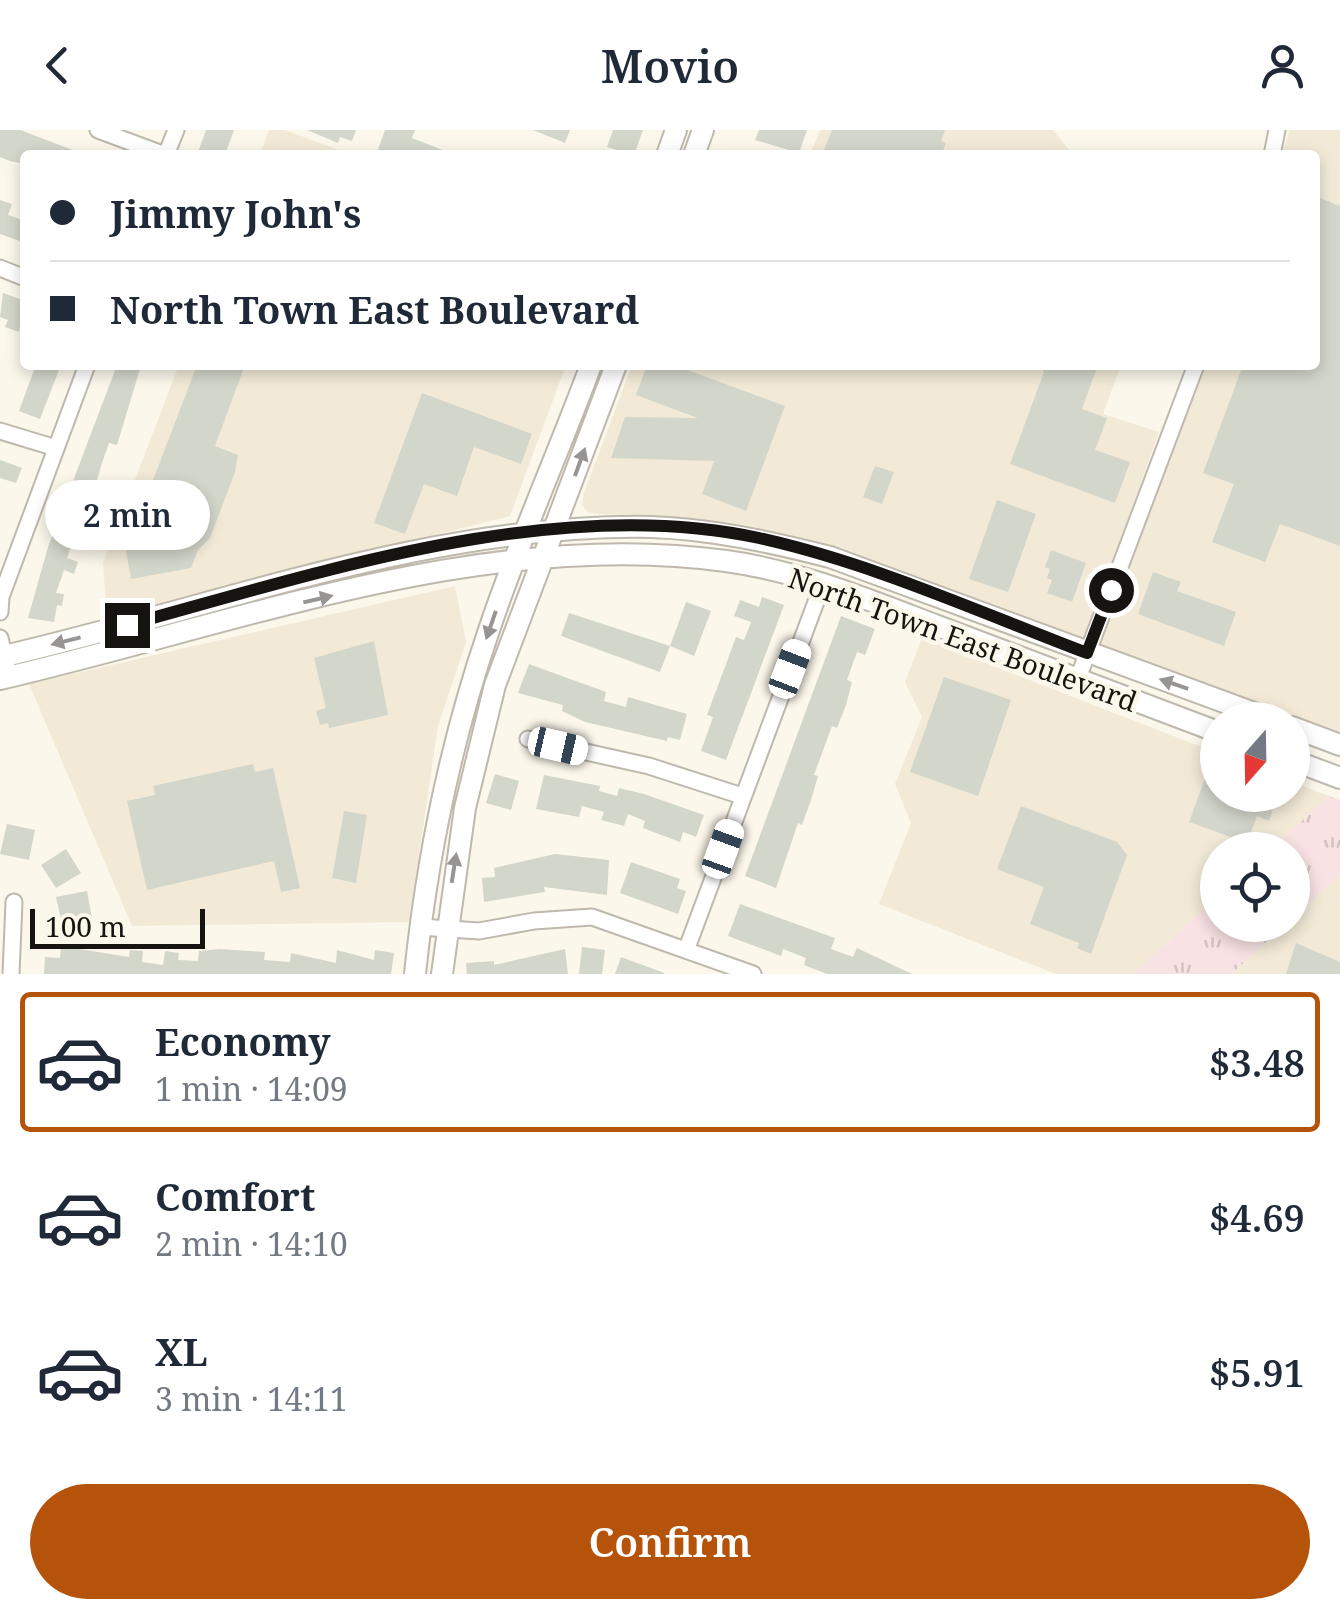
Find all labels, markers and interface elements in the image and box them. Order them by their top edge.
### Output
text: Movio [601,35,739,96]
icon: back [30,38,85,93]
icon: person [1255,38,1310,93]
text: Jimmy John's [110,187,361,239]
text: North Town East Boulevard [110,283,639,335]
one-way arrow [573,446,588,476]
callout: 2 min [44,480,210,550]
text: 2 min [83,493,172,536]
street label: North Town East Boulevard [783,558,1143,720]
route start [1089,568,1134,613]
one-way arrow [303,591,334,606]
route end [105,603,150,648]
one-way arrow [483,610,498,640]
one-way arrow [50,634,81,650]
car [765,636,815,702]
one-way arrow [1159,676,1189,691]
north arrow [1200,702,1310,812]
map controls [1200,702,1310,942]
car [525,725,591,767]
car [699,816,747,882]
button: locate [1200,832,1310,942]
one-way arrow [447,852,462,883]
scale bar [30,904,205,948]
text: 100 m [45,907,126,945]
text: Economy [155,1015,331,1067]
icon: car [35,1017,125,1107]
text: $3.48 [1209,1036,1305,1088]
text: 1 min · 14:09 [155,1067,348,1110]
text: Comfort [155,1170,315,1222]
icon: car [35,1172,125,1262]
text: $4.69 [1209,1191,1305,1243]
text: 2 min · 14:10 [155,1222,348,1265]
text: XL [155,1325,208,1377]
icon: car [35,1327,125,1417]
text: $5.91 [1209,1346,1305,1398]
text: 3 min · 14:11 [155,1377,348,1420]
button: Confirm [30,1484,1310,1599]

